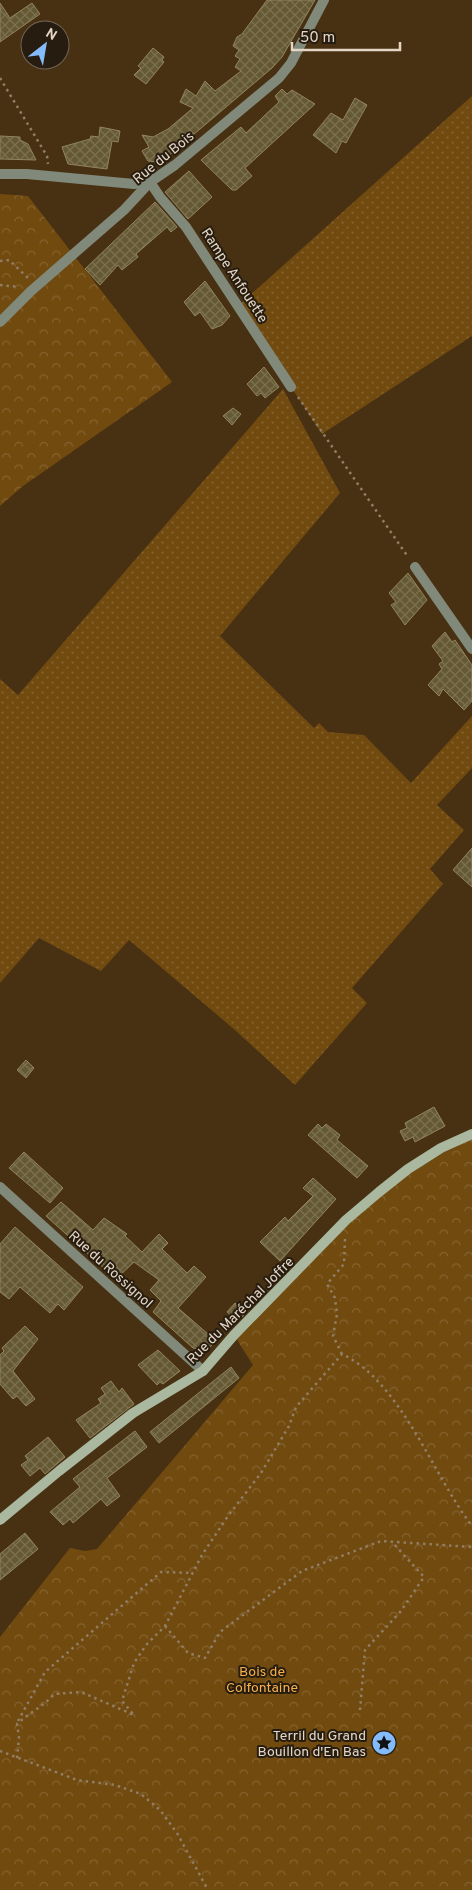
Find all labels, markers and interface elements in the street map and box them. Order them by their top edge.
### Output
north arrow [20,20,70,70]
scale bar [292,20,400,52]
text: N [42,25,60,45]
text: 50 m [300,29,335,48]
street label: Rue du Bois [130,128,198,188]
street label: Rampe Anfouette [197,225,271,326]
street label: Rue du Rossignol [64,1228,156,1312]
street label: Rue du Maréchal Joffre [184,1254,298,1368]
park label: Bois de Colfontaine [226,1664,298,1697]
place label: Terril du Grand Bouillon d'En Bas [258,1728,366,1761]
place icon: Terril du Grand Bouillon d'En Bas [371,1730,397,1756]

